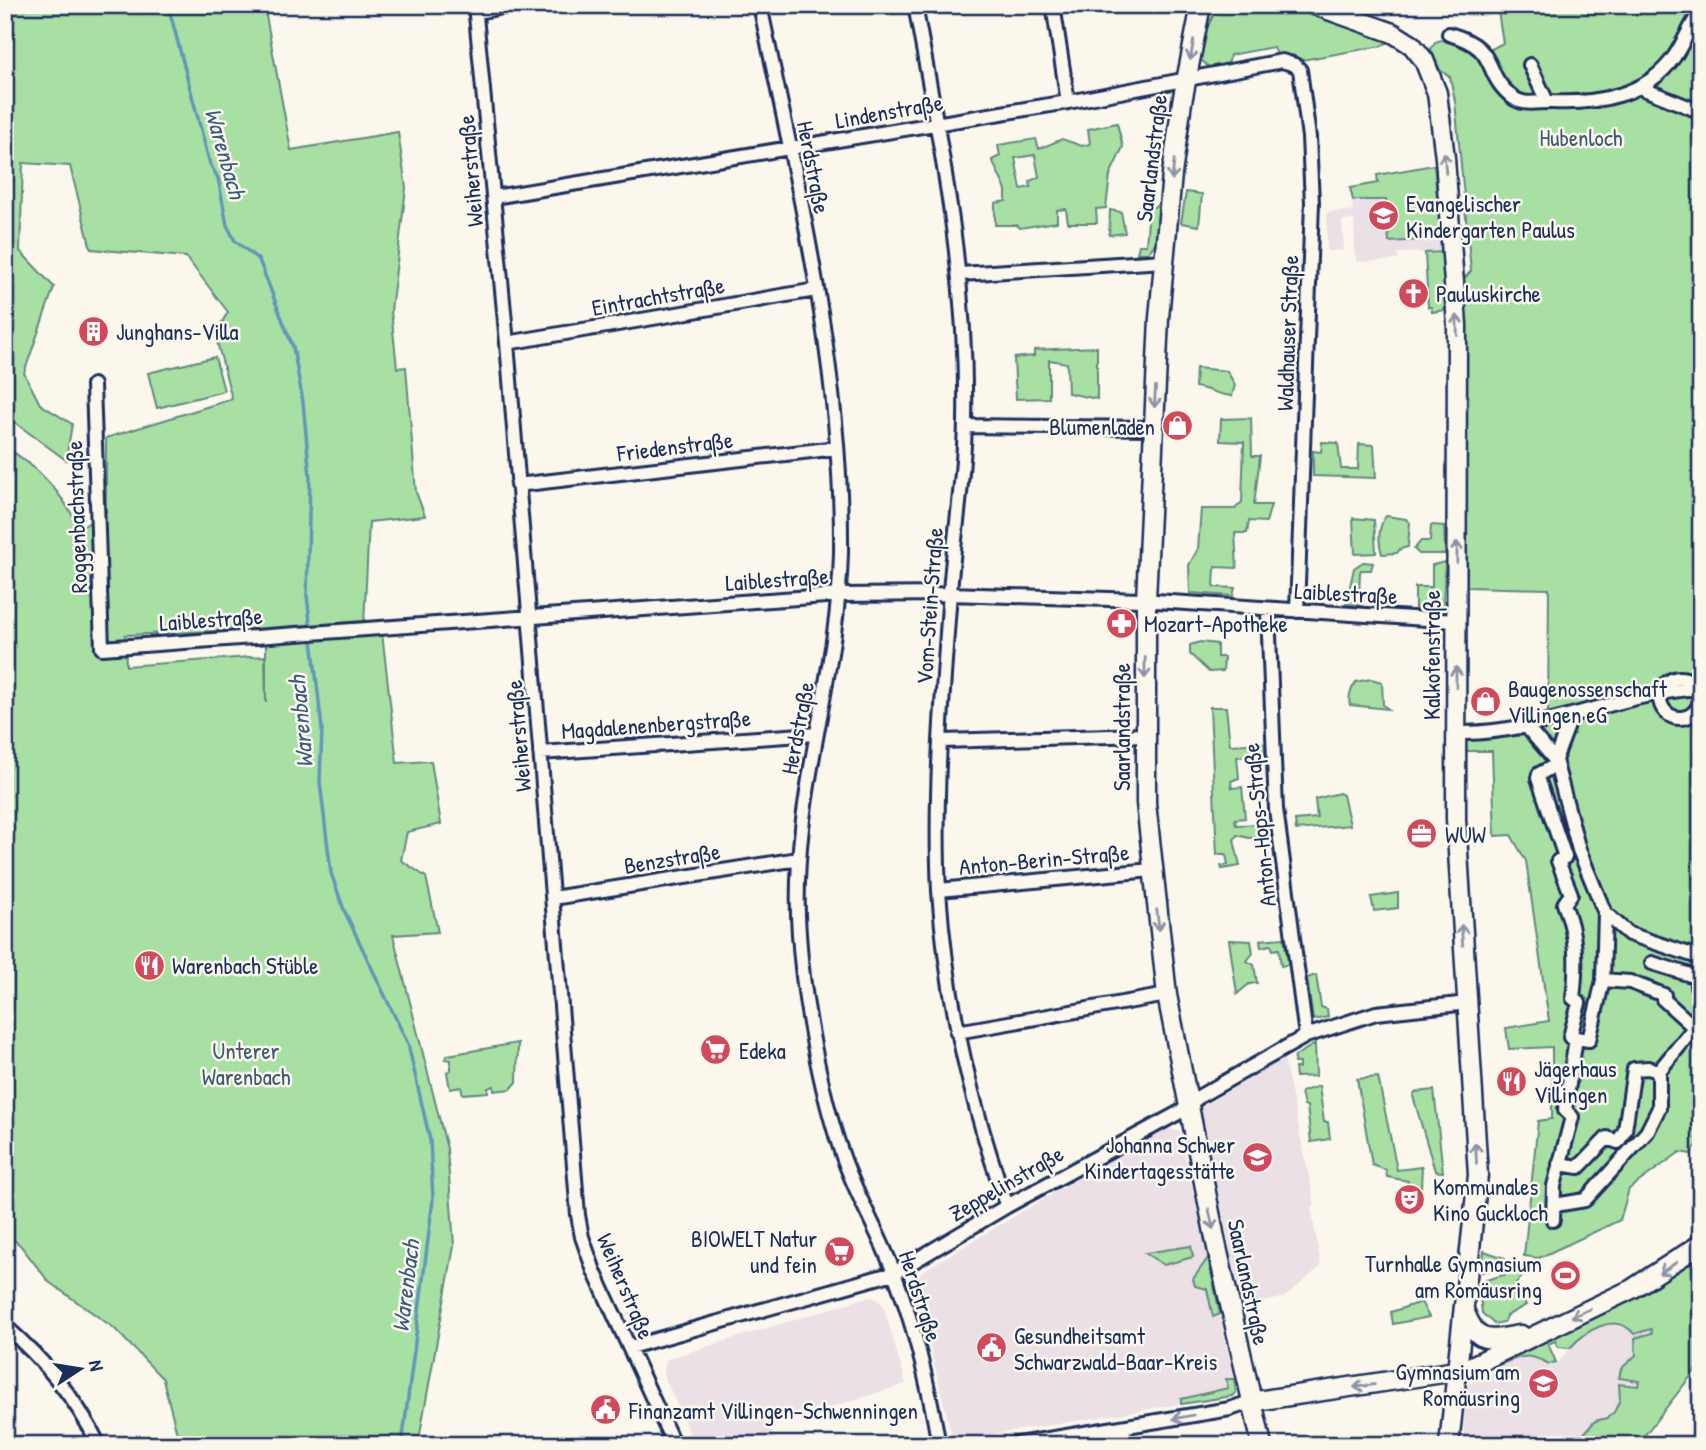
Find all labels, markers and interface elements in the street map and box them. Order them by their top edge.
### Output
one-way arrow [1185,39,1198,61]
street label: Lindenstraße [833,86,945,136]
street label: Saarlandstraße [1128,93,1174,223]
water label: Warenbach [198,104,255,204]
street label: Weiherstraße [450,114,490,228]
street label: Herdstraße [790,118,838,216]
park label: Hubenloch [1540,122,1623,153]
one-way arrow [1439,152,1452,175]
one-way arrow [1166,158,1179,181]
place label: Evangelischer Kindergarten Paulus [1406,188,1575,245]
school or university icon: Evangelischer Kindergarten Paulus [1366,199,1400,233]
street label: Waldhauser Straße [1269,255,1305,411]
street label: Eintrachtstraße [589,269,727,323]
church icon: Pauluskirche [1396,276,1430,310]
place label: Pauluskirche [1436,278,1541,309]
building icon: Junghans-Villa [76,314,110,348]
one-way arrow [1450,314,1463,337]
place label: Junghans-Villa [116,316,239,347]
one-way arrow [1148,385,1161,407]
shop icon: Blumenladen [1161,409,1195,443]
place label: Blumenladen [1049,411,1155,442]
street label: Friedenstraße [614,424,735,469]
street label: Roggenbachstraße [58,440,94,594]
street label: Vom-Stein-Straße [908,526,950,686]
one-way arrow [1450,541,1464,564]
street label: Laiblestraße [724,560,830,598]
street label: Laiblestraße [1294,575,1398,611]
street label: Kalkofenstraße [1416,590,1447,720]
street label: Laiblestraße [158,600,264,638]
pharmacy icon: Mozart-Apotheke [1104,606,1138,640]
place label: Mozart-Apotheke [1144,608,1288,639]
one-way arrow [1138,656,1152,679]
street label: Saarlandstraße [1106,663,1137,791]
one-way arrow [1449,665,1463,688]
water label: Warenbach [280,673,320,769]
place label: Baugenossenschaft Villingen eG [1508,673,1668,730]
street label: Weiherstraße [498,679,538,793]
street label: Herdstraße [773,679,821,777]
shop icon: Baugenossenschaft Villingen eG [1468,684,1502,718]
street label: Magdalenenbergstraße [560,702,752,746]
street label: Anton-Hops-Straße [1235,742,1283,908]
office icon: WUW [1405,817,1439,851]
place label: WUW [1445,819,1486,850]
street label: Benzstraße [622,835,722,881]
street label: Anton-Berin-Straße [958,836,1130,882]
one-way arrow [1152,908,1165,930]
one-way arrow [1456,924,1469,947]
restaurant icon: Warenbach Stüble [132,948,166,982]
place label: Warenbach Stüble [172,950,318,981]
supermarket icon: Edeka [699,1033,733,1067]
park label: Unterer Warenbach [202,1035,291,1092]
place label: Edeka [739,1035,786,1066]
place label: Jägerhaus Villingen [1534,1053,1617,1110]
restaurant icon: Jägerhaus Villingen [1494,1064,1528,1098]
place label: Johanna Schwer Kindertagesstätte [1085,1129,1235,1186]
street label: Zeppelinstraße [943,1138,1069,1228]
school or university icon: Johanna Schwer Kindertagesstätte [1241,1140,1275,1174]
one-way arrow [1470,1142,1483,1165]
place label: Kommunales Kino Guckloch [1433,1171,1548,1228]
theatre icon: Kommunales Kino Guckloch [1393,1182,1427,1216]
one-way arrow [1204,1207,1218,1230]
street label: Saarlandstraße [1221,1216,1277,1348]
place label: BIOWELT Natur und fein [691,1223,817,1280]
street label: Weiherstraße [590,1228,662,1344]
supermarket icon: BIOWELT Natur und fein [823,1234,857,1268]
water label: Warenbach [383,1236,427,1334]
street label: Herdstraße [892,1247,950,1345]
place label: Turnhalle Gymnasium am Romäusring [1365,1248,1542,1305]
sports icon: Turnhalle Gymnasium am Romäusring [1548,1259,1582,1293]
one-way arrow [1658,1261,1678,1275]
one-way arrow [1570,1307,1592,1320]
place label: Gesundheitsamt Schwarzwald-Baar-Kreis [1014,1320,1218,1377]
public building icon: Gesundheitsamt Schwarzwald-Baar-Kreis [974,1331,1008,1365]
north arrow [46,1334,116,1404]
place label: Gymnasium am Romäusring [1395,1356,1520,1413]
text: N [83,1358,110,1373]
school or university icon: Gymnasium am Romäusring [1526,1367,1560,1401]
one-way arrow [1353,1380,1375,1393]
public building icon: Finanzamt Villingen-Schwenningen [589,1393,623,1427]
place label: Finanzamt Villingen-Schwenningen [628,1395,918,1426]
one-way arrow [1172,1411,1195,1424]

